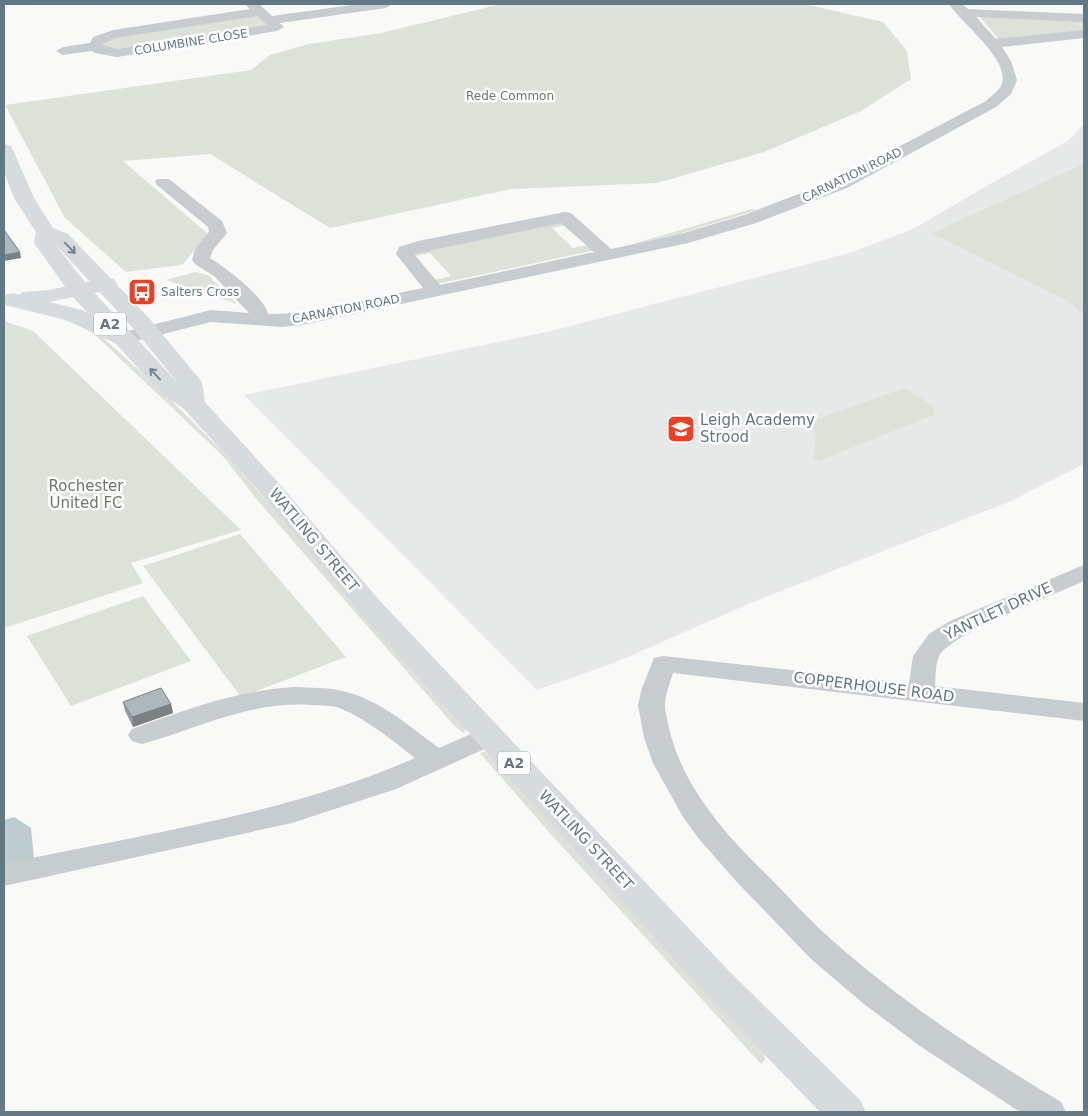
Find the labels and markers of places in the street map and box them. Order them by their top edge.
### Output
bus stop icon: Salters Cross [127,277,157,307]
place label: Salters Cross [161,285,239,299]
place label: Leigh Academy Strood [700,411,815,446]
school or university icon: Leigh Academy Strood [666,414,696,444]

